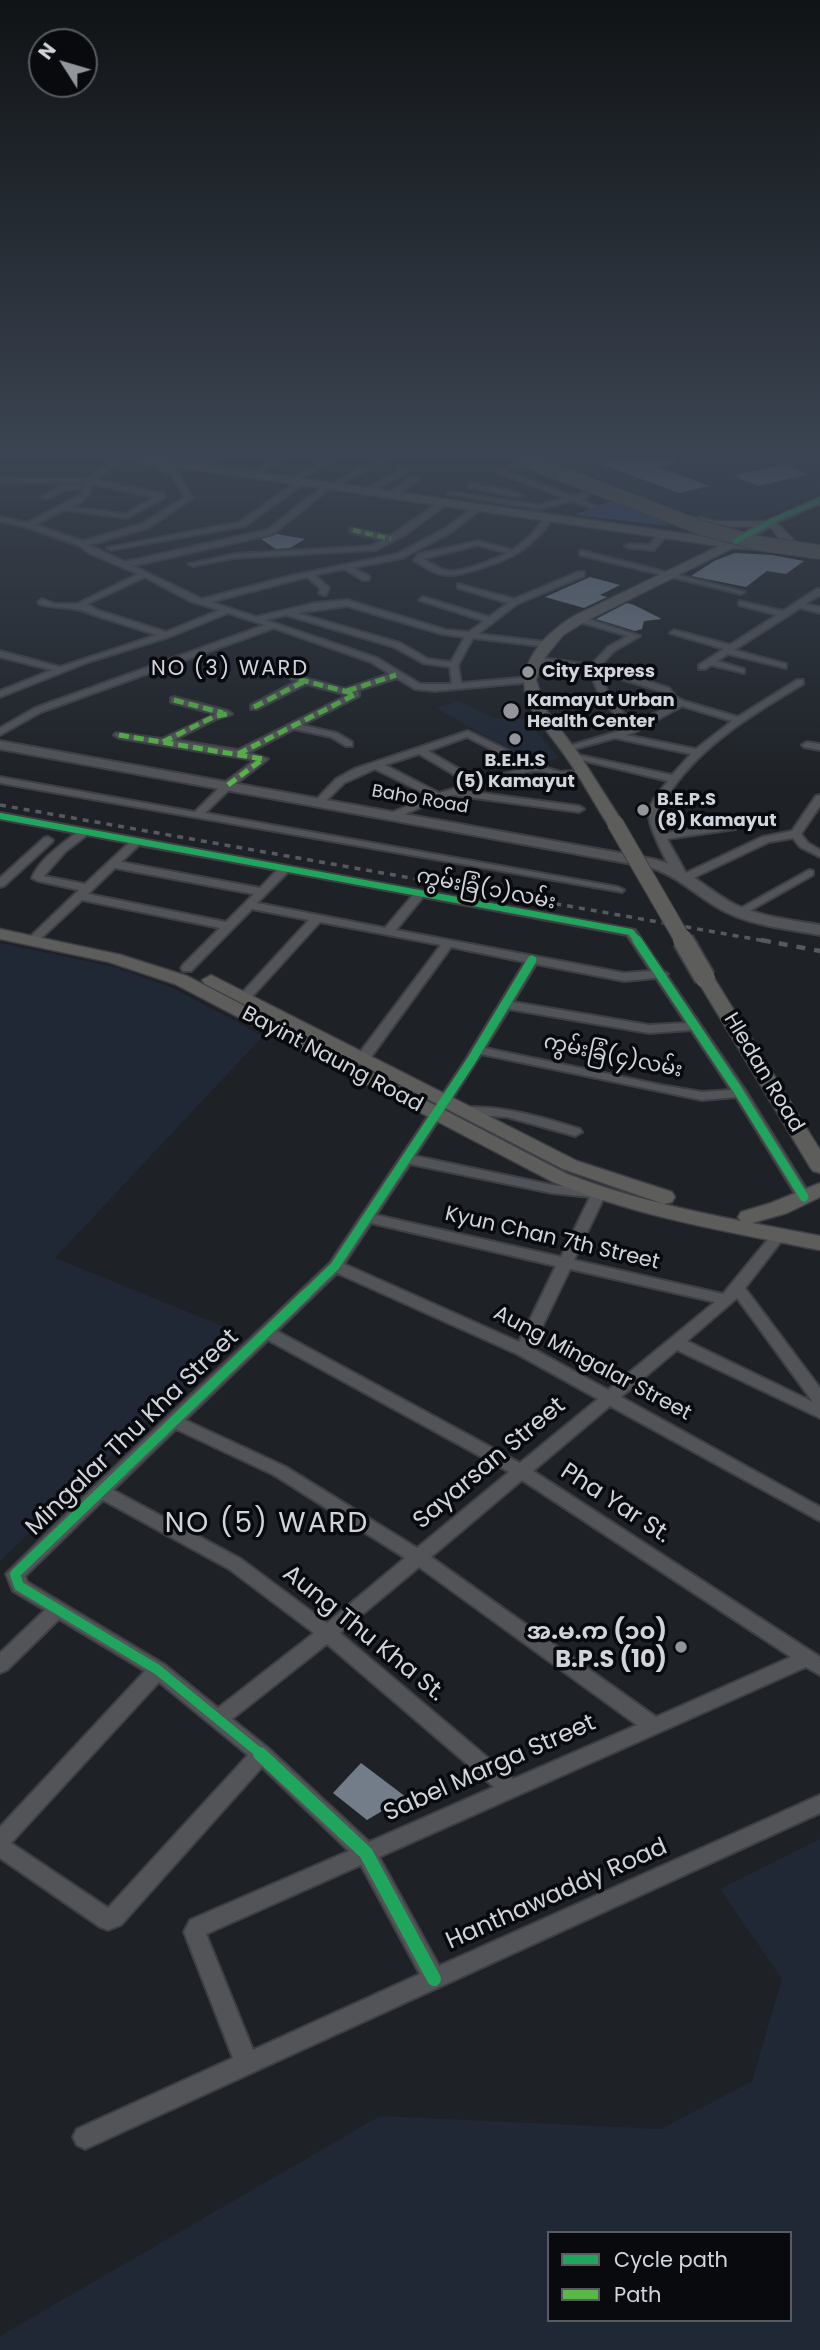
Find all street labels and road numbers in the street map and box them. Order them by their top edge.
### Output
street label: Baho Road [370,781,470,819]
street label: ကွမ်းခြံ(၁)လမ်း [414,864,558,916]
street label: Bayint Naung Road [237,1002,427,1118]
street label: Hledan Road [717,1009,809,1137]
street label: ကွမ်းခြံ(၄)လမ်း [541,1030,685,1084]
street label: Kyun Chan 7th Street [442,1202,662,1276]
street label: Aung Mingalar Street [489,1301,695,1427]
street label: Mingalar Thu Kha Street [21,1324,245,1542]
street label: Sayarsan Street [408,1392,572,1536]
street label: Pha Yar St. [555,1458,675,1550]
street label: Aung Thu Kha St. [276,1560,450,1708]
street label: Sabel Marga Street [380,1709,600,1829]
street label: Hanthawaddy Road [442,1833,672,1957]

